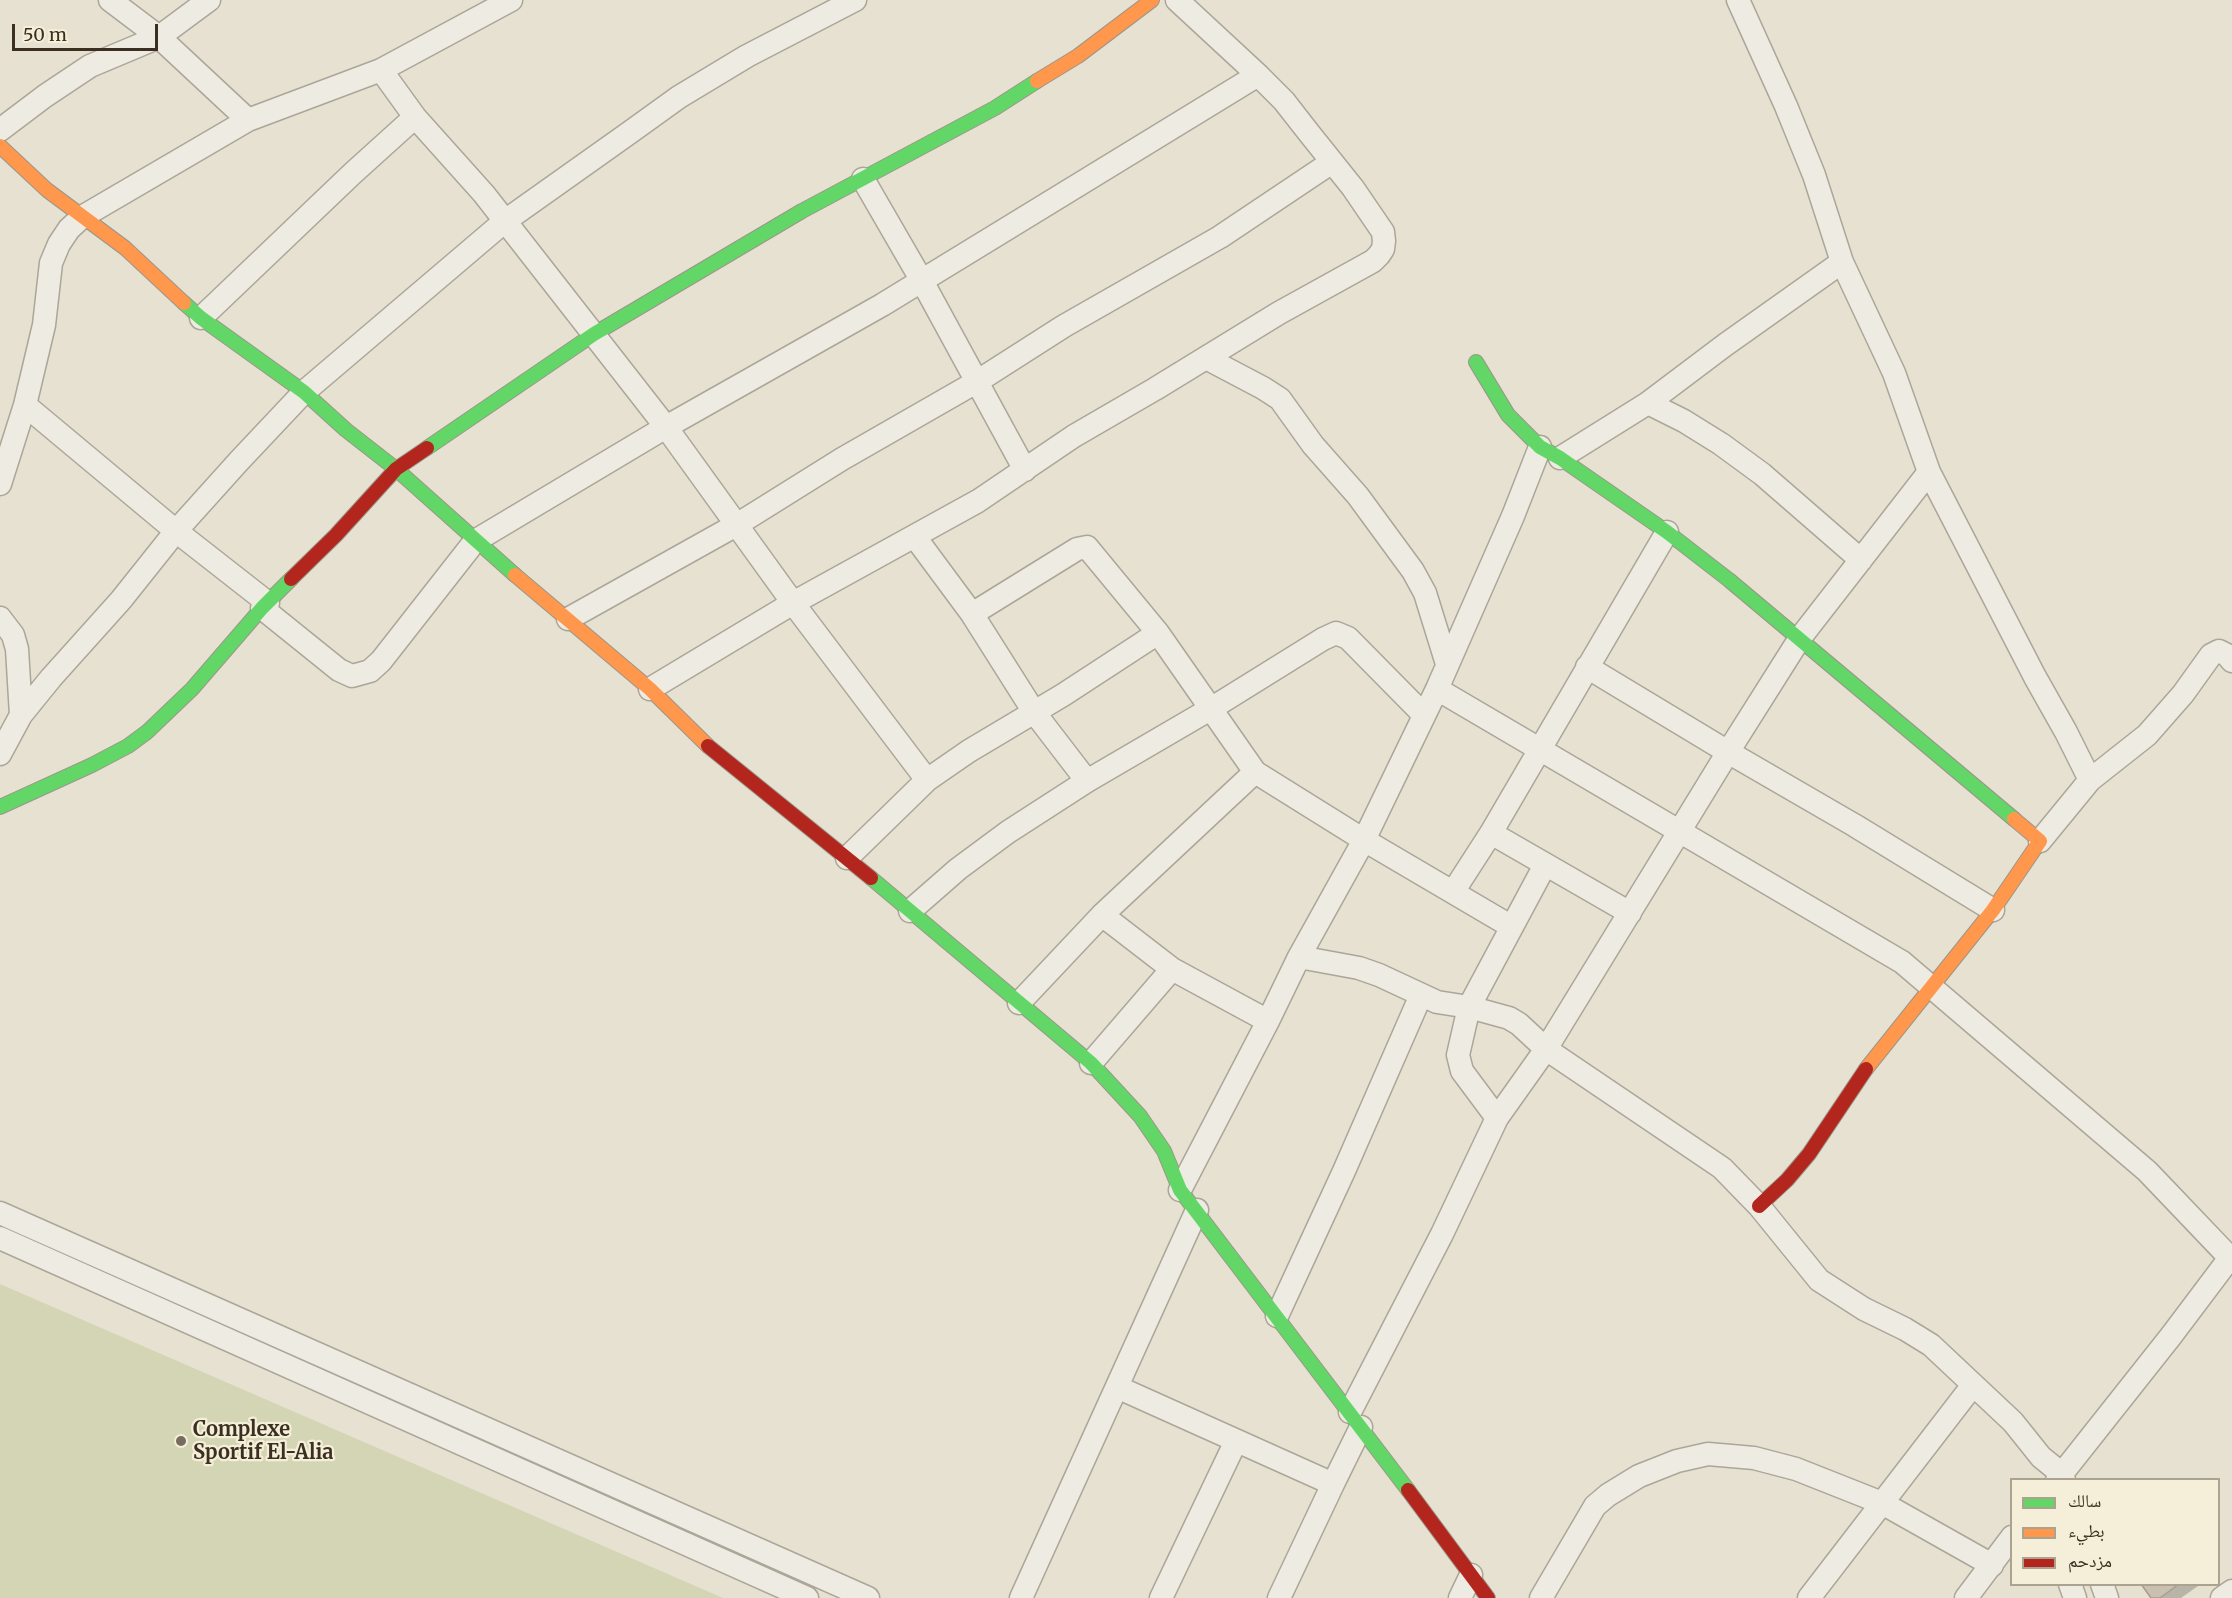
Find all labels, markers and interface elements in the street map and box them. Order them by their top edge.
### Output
scale bar [15,12,160,50]
text: 50 m [23,23,67,46]
place label: Complexe Sportif El-Alia [193,1418,334,1465]
marker: Complexe Sportif El-Alia [174,1434,188,1448]
legend [2010,1478,2220,1586]
text: سالك [2068,1489,2101,1512]
text: بطيء [2068,1519,2105,1542]
text: مزدحم [2068,1549,2112,1572]

